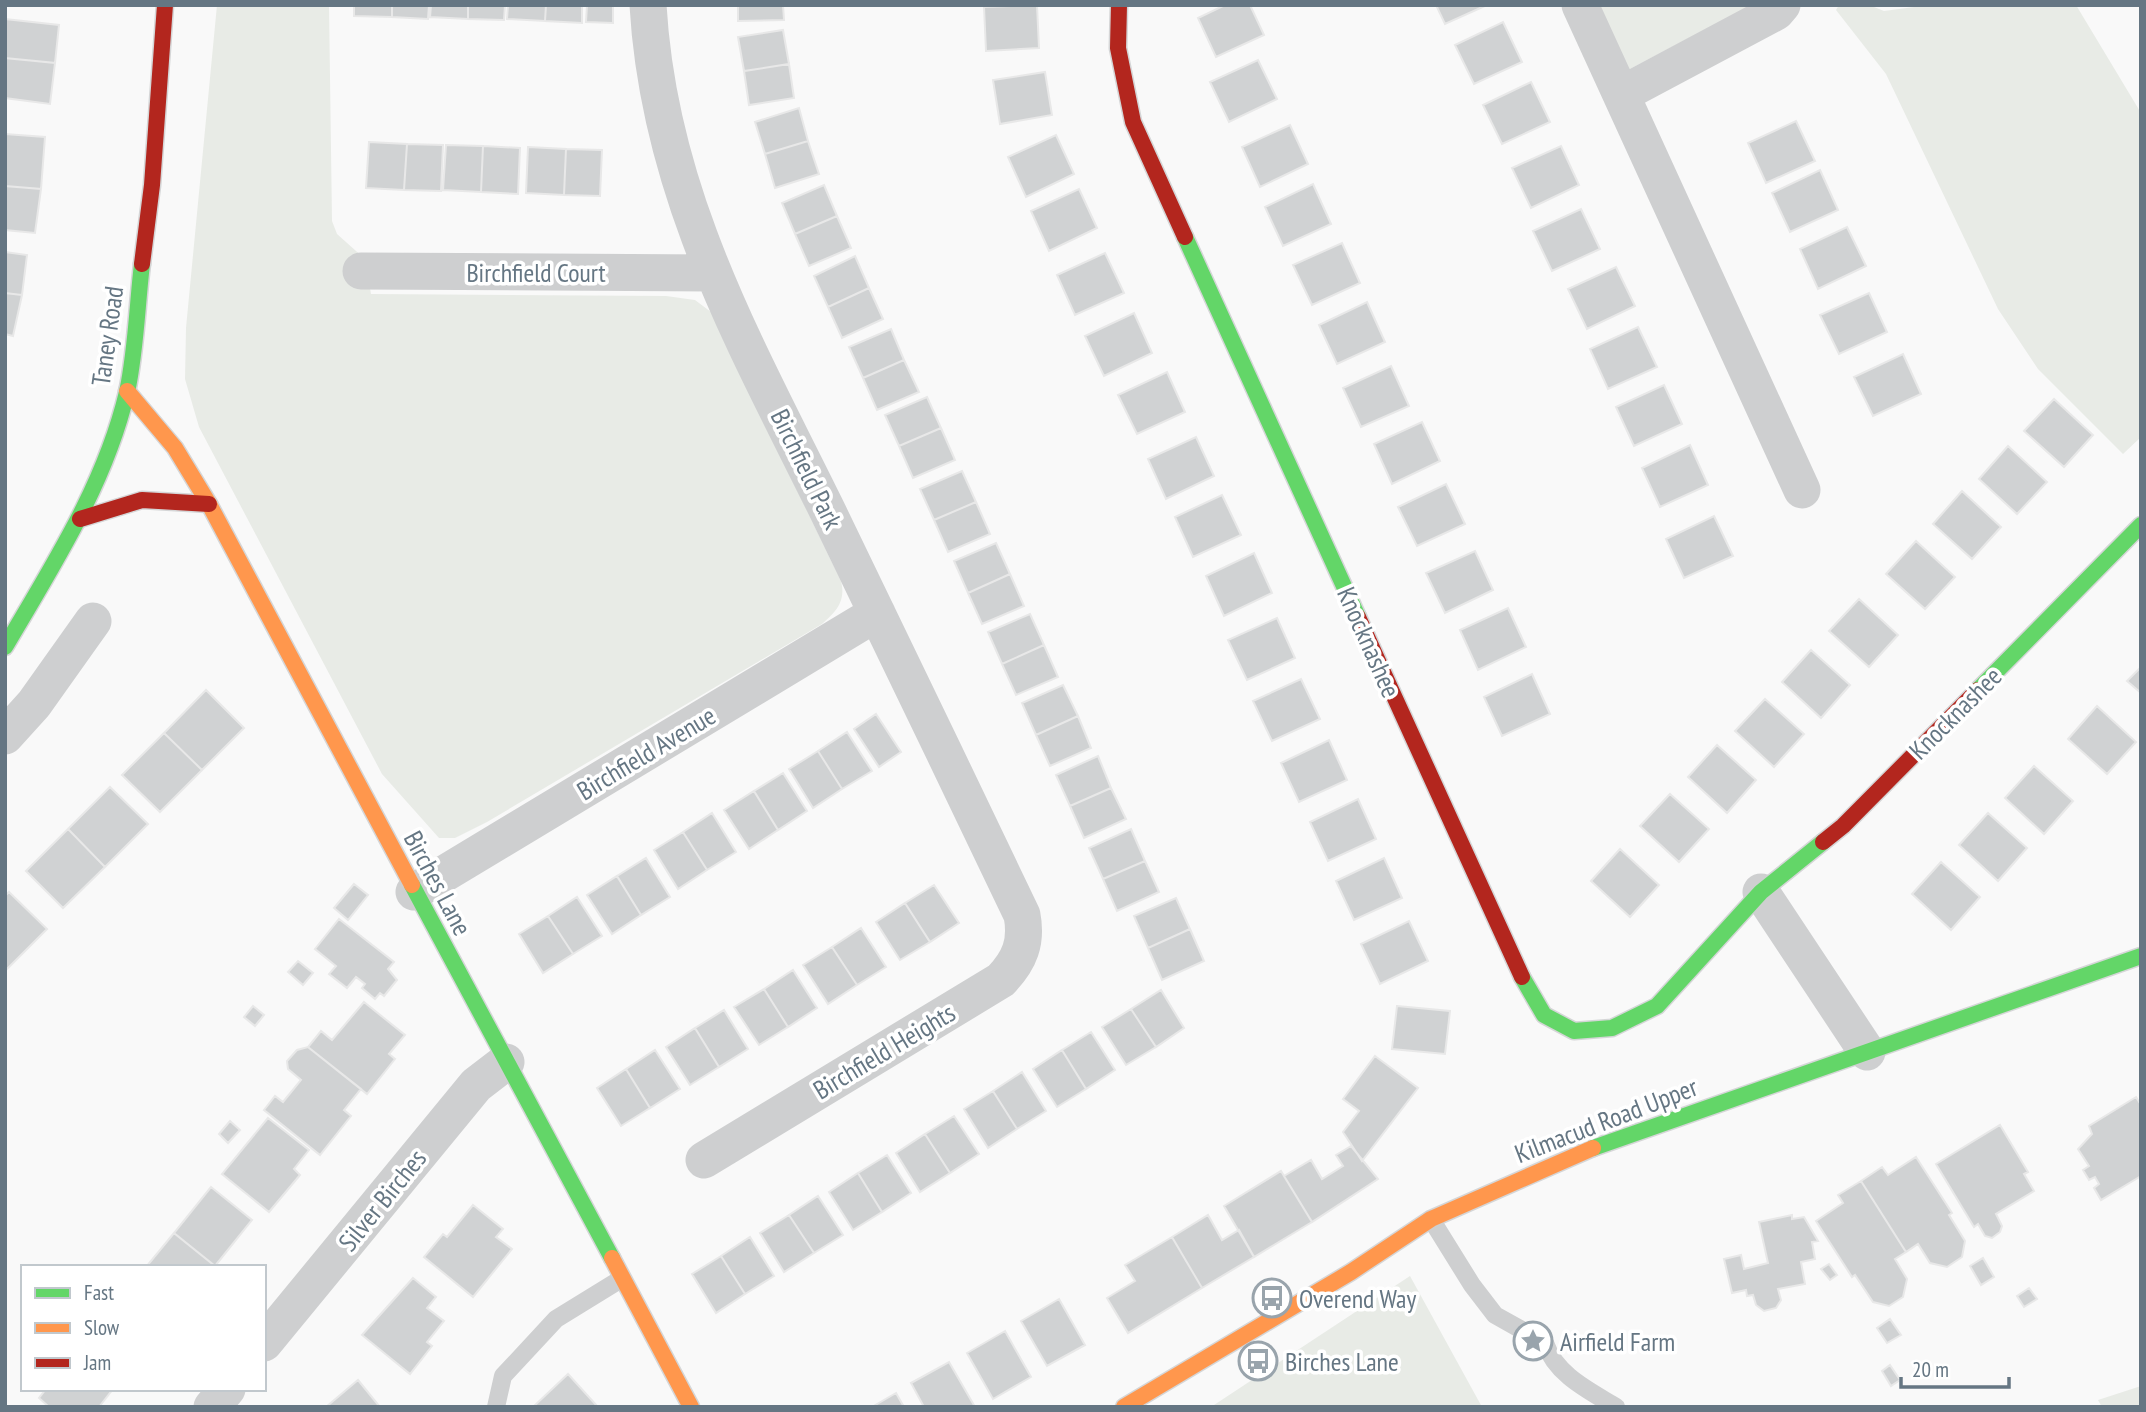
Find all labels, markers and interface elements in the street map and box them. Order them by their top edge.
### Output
street label: Birchfield Court [466,256,606,289]
street label: Taney Road [84,284,130,388]
street label: Birchfield Park [764,404,850,534]
street label: Knocknashee [1330,582,1408,702]
street label: Knocknashee [1902,660,2008,766]
street label: Birchfield Avenue [571,699,721,807]
street label: Birches Lane [397,825,479,941]
street label: Birchfield Heights [807,996,961,1106]
street label: Kilmacud Road Upper [1510,1070,1702,1170]
street label: Silver Birches [331,1142,433,1258]
legend [21,1265,266,1391]
bus stop icon: Overend Way [1251,1277,1293,1319]
text: Fast [84,1279,114,1306]
place label: Overend Way [1299,1282,1416,1315]
text: Slow [84,1314,120,1341]
place icon: Airfield Farm [1512,1320,1554,1362]
place label: Airfield Farm [1560,1325,1675,1358]
bus stop icon: Birches Lane [1237,1340,1279,1382]
place label: Birches Lane [1285,1345,1399,1378]
scale bar [1901,1346,2010,1390]
text: Jam [83,1349,111,1376]
text: 20 m [1912,1356,1949,1383]

